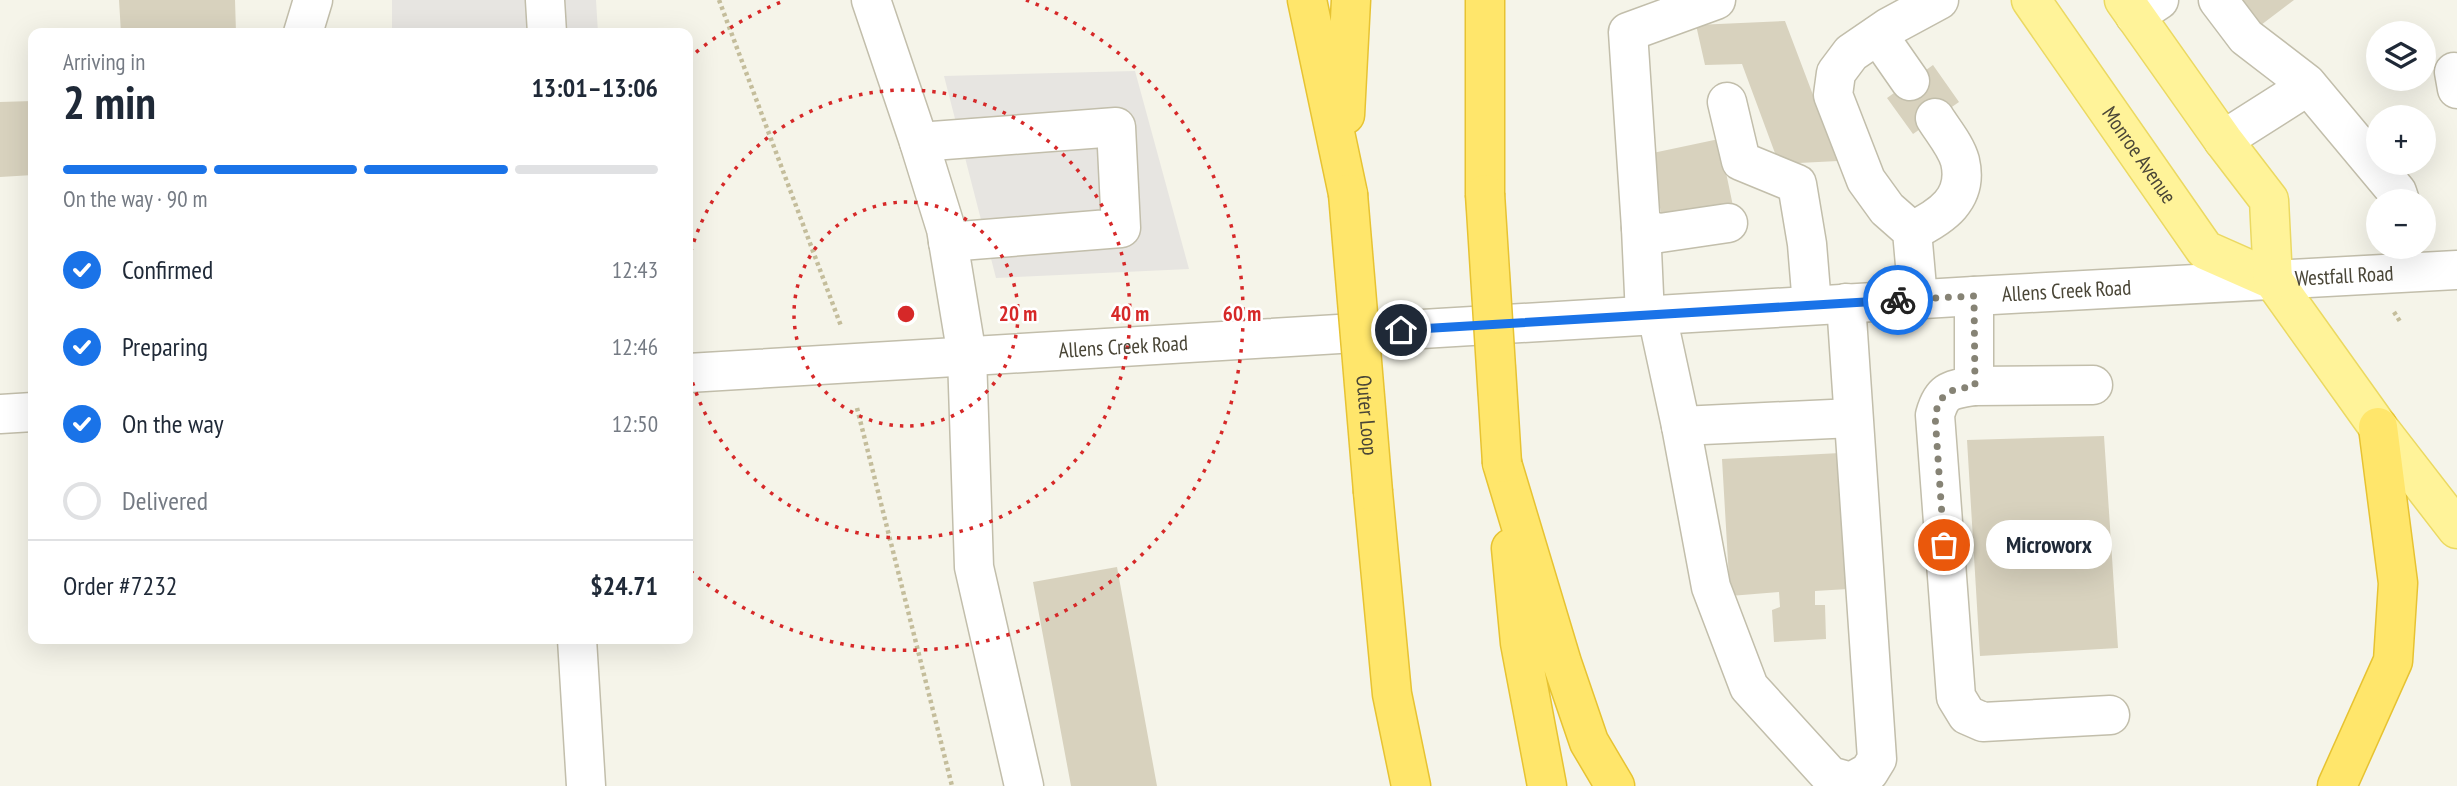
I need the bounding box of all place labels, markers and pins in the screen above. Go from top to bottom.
pin [1371,300,1431,360]
centre of rings [894,302,918,326]
pin [1914,515,1974,575]
callout: Microworx [1986,520,2112,570]

